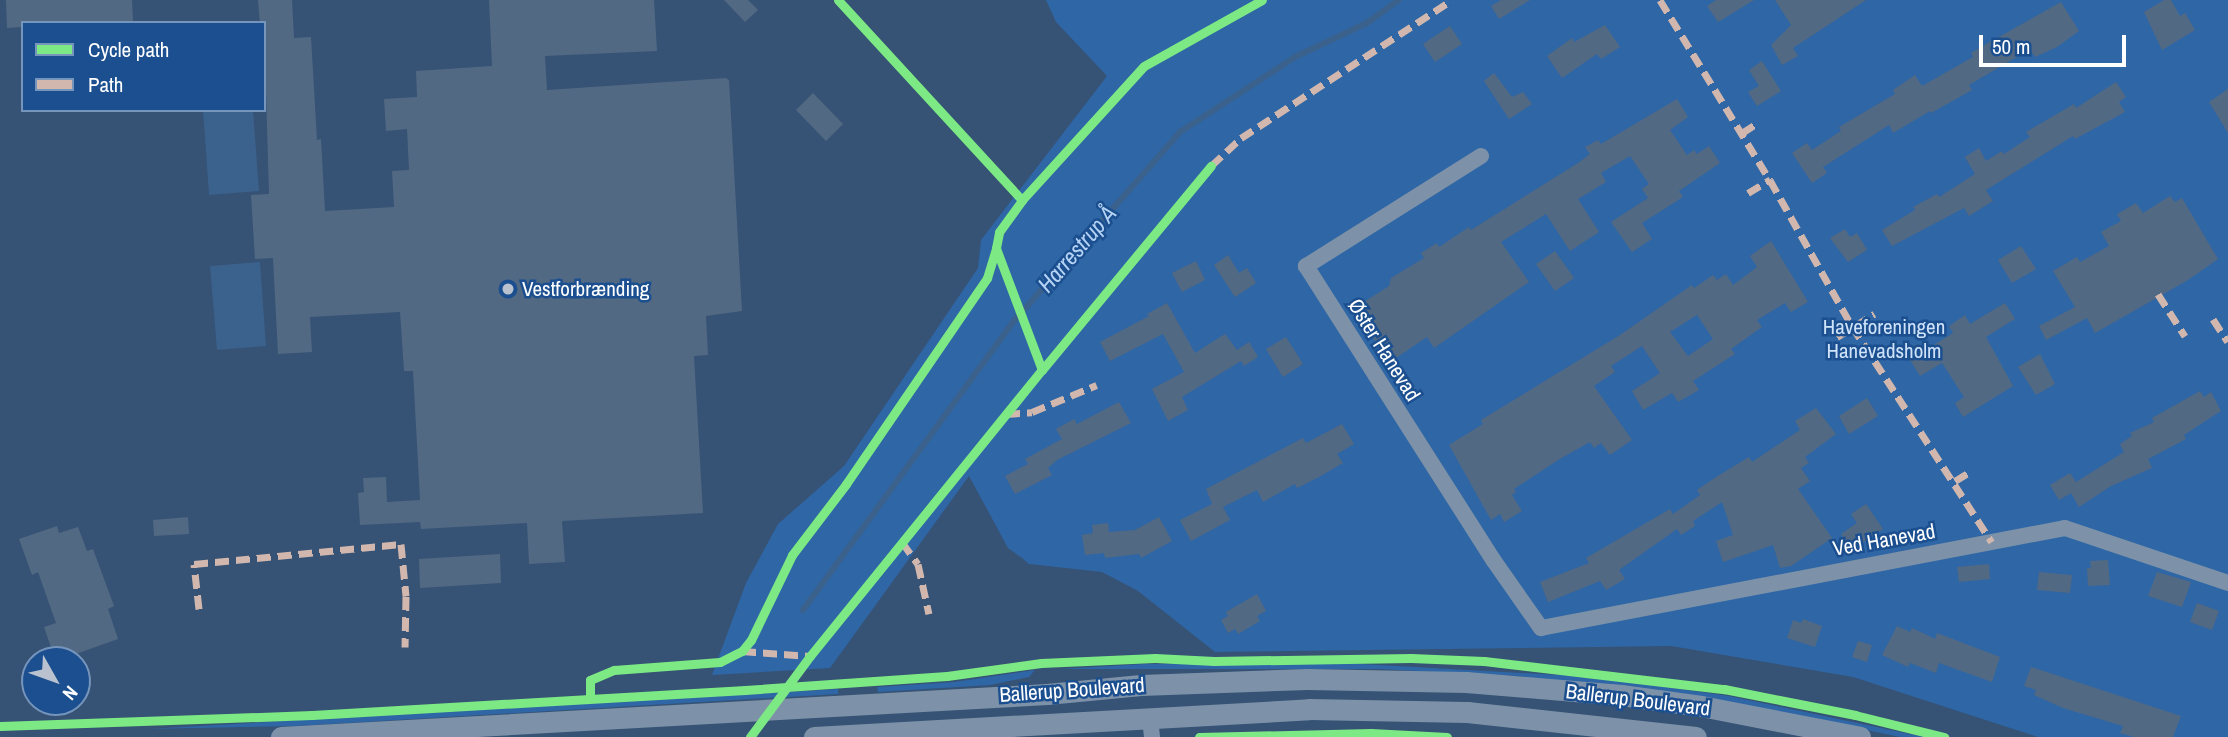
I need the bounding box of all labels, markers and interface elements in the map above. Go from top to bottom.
legend [21,21,266,112]
scale bar [1983,21,2130,65]
text: 50 m [1992,32,2030,61]
text: Cycle path [88,35,169,64]
text: Path [88,70,123,99]
water label: Harrestrup Å [1032,200,1122,298]
place label: Vestforbrænding [522,276,649,302]
marker: Vestforbrænding [500,281,516,297]
street label: Øster Hanevad [1343,294,1425,406]
park label: Haveforeningen Hanevadsholm [1823,314,1945,364]
street label: Ved Hanevad [1831,519,1937,561]
north arrow [21,646,91,716]
street label: Ballerup Boulevard [999,672,1145,708]
street label: Ballerup Boulevard [1564,679,1712,721]
text: N [57,681,84,706]

